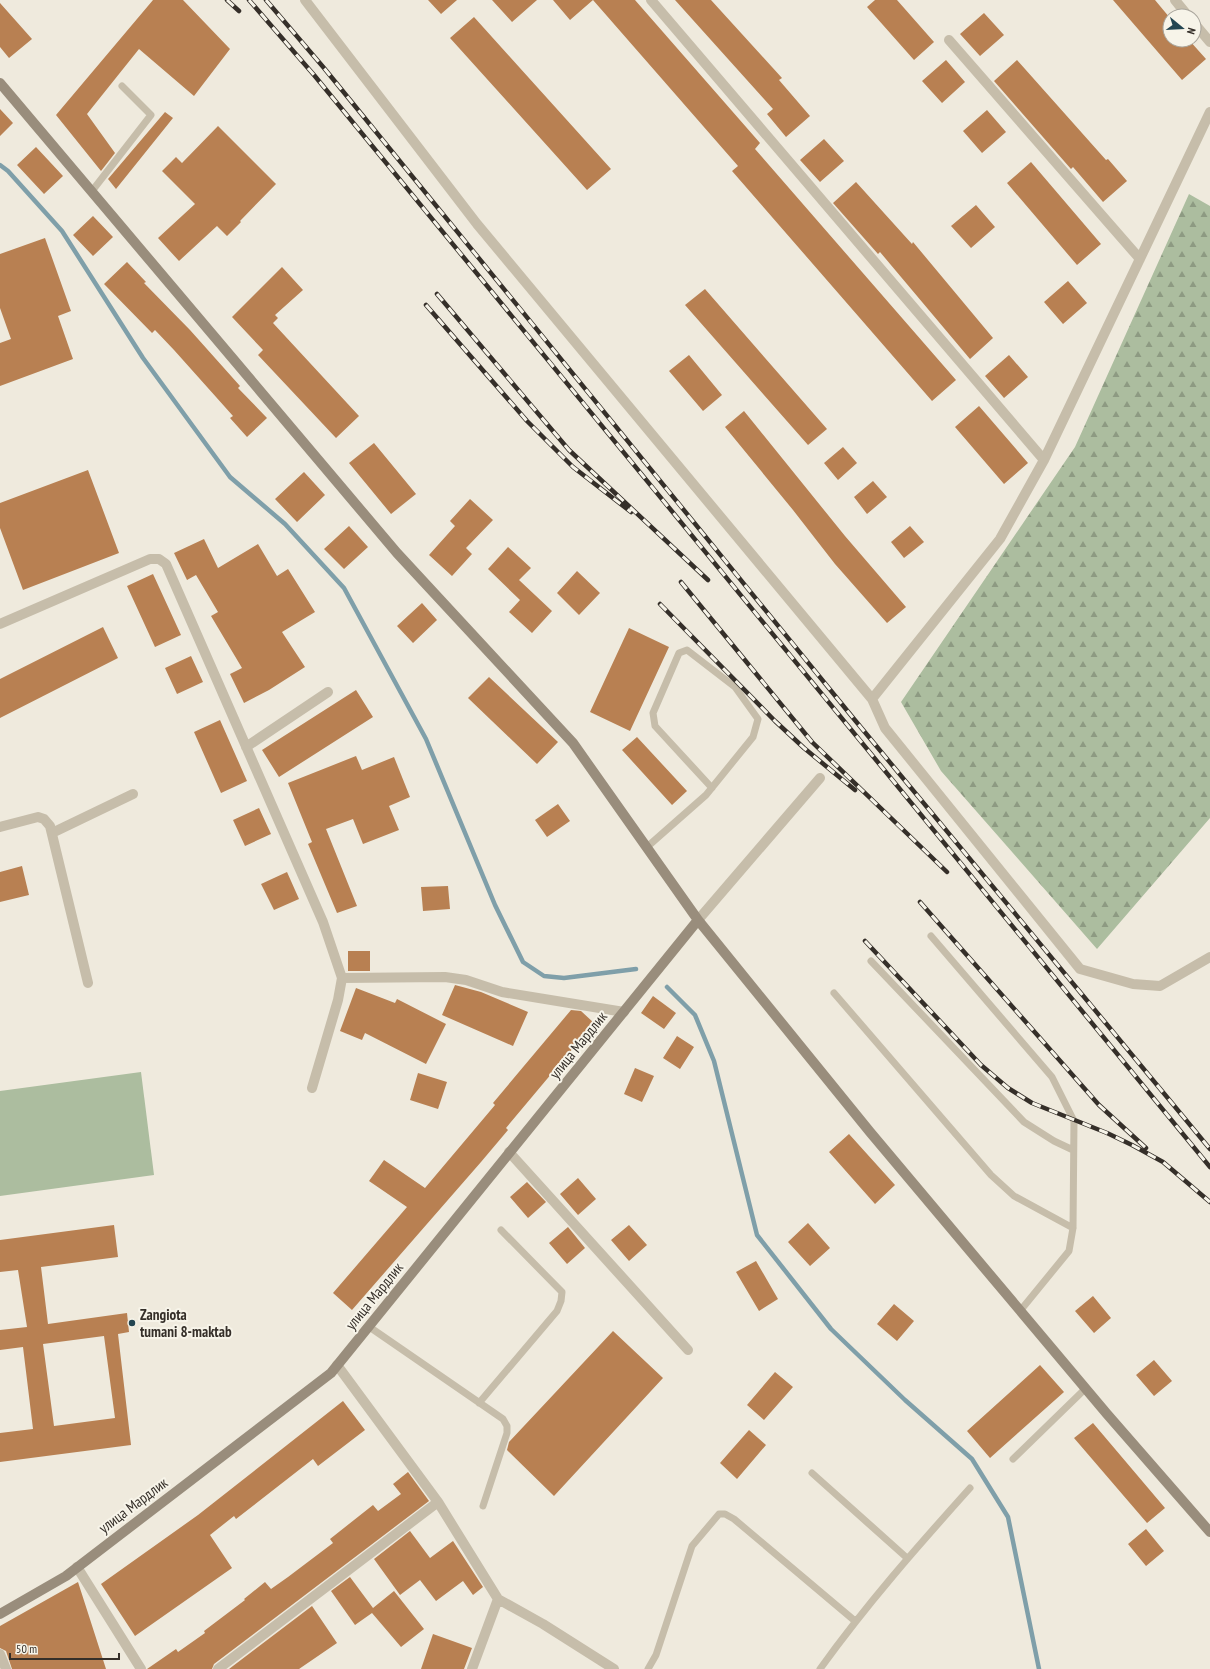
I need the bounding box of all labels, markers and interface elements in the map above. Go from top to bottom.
north arrow [1162,8,1202,48]
text: N [1184,26,1199,36]
street label: улица Мардлик [545,1007,611,1083]
street label: улица Мардлик [341,1258,407,1334]
place label: Zangiota tumani 8-maktab [140,1305,232,1341]
marker: Zangiota tumani 8-maktab [127,1318,137,1328]
street label: улица Мардлик [95,1473,171,1537]
scale bar [10,1635,119,1661]
text: 50 m [16,1641,37,1656]

